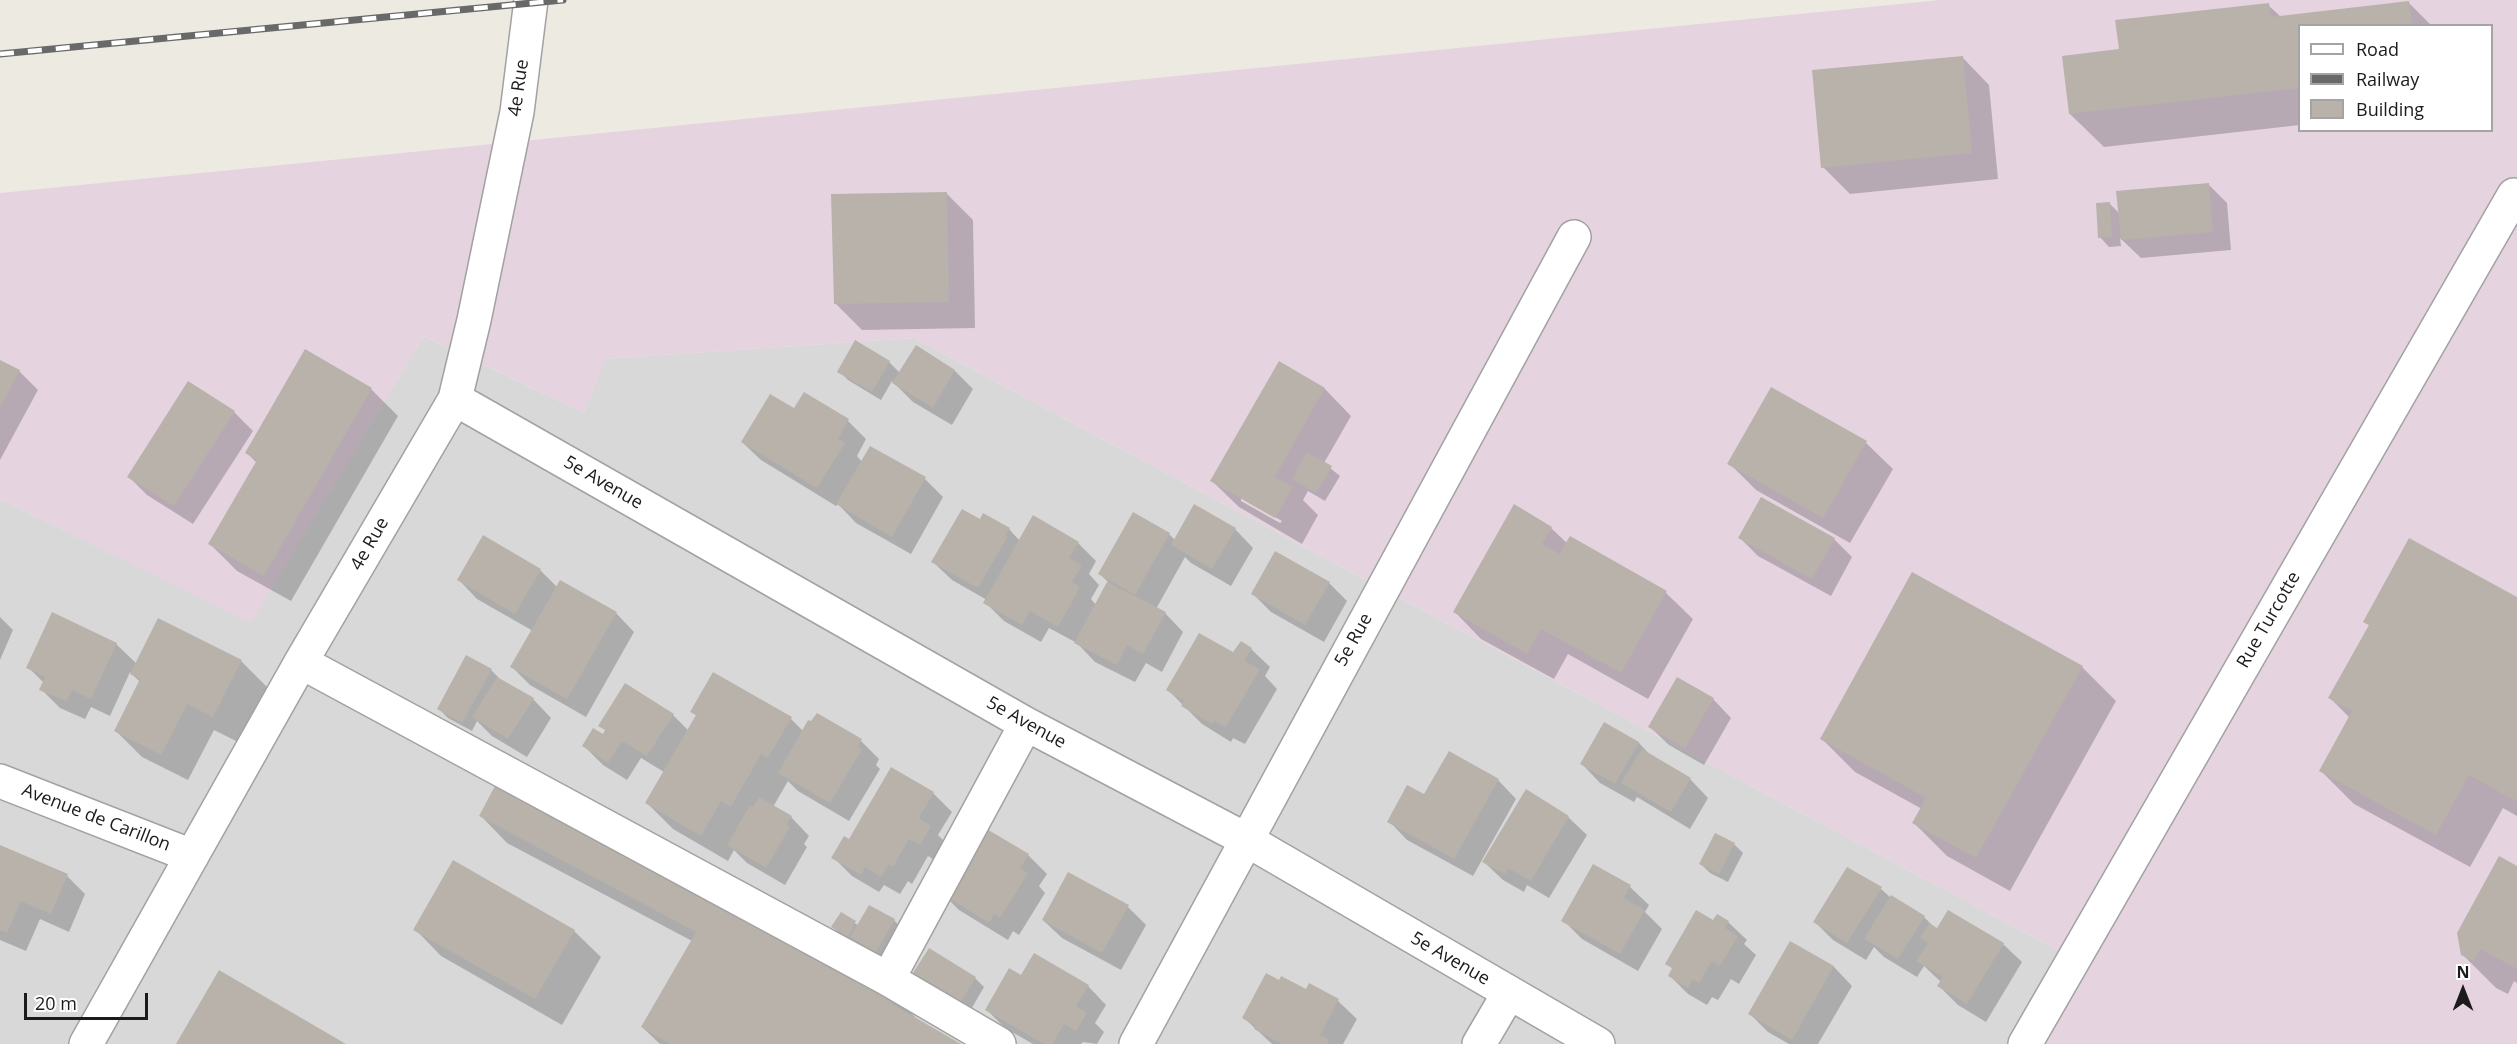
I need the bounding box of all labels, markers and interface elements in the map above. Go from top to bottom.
legend [2298,24,2493,132]
text: Road [2356,37,2399,61]
street label: 4e Rue [504,58,534,118]
text: Railway [2356,67,2419,91]
text: Building [2356,97,2424,121]
street label: 5e Avenue [560,452,646,514]
street label: 4e Rue [346,514,394,574]
street label: Rue Turcotte [2233,568,2305,672]
street label: 5e Rue [1331,610,1377,670]
street label: 5e Avenue [982,692,1070,754]
street label: Avenue de Carillon [19,780,173,856]
street label: 5e Avenue [1407,928,1493,990]
north arrow [2433,960,2493,1020]
text: N [2456,961,2470,983]
scale bar [27,981,152,1019]
text: 20 m [35,991,77,1015]

